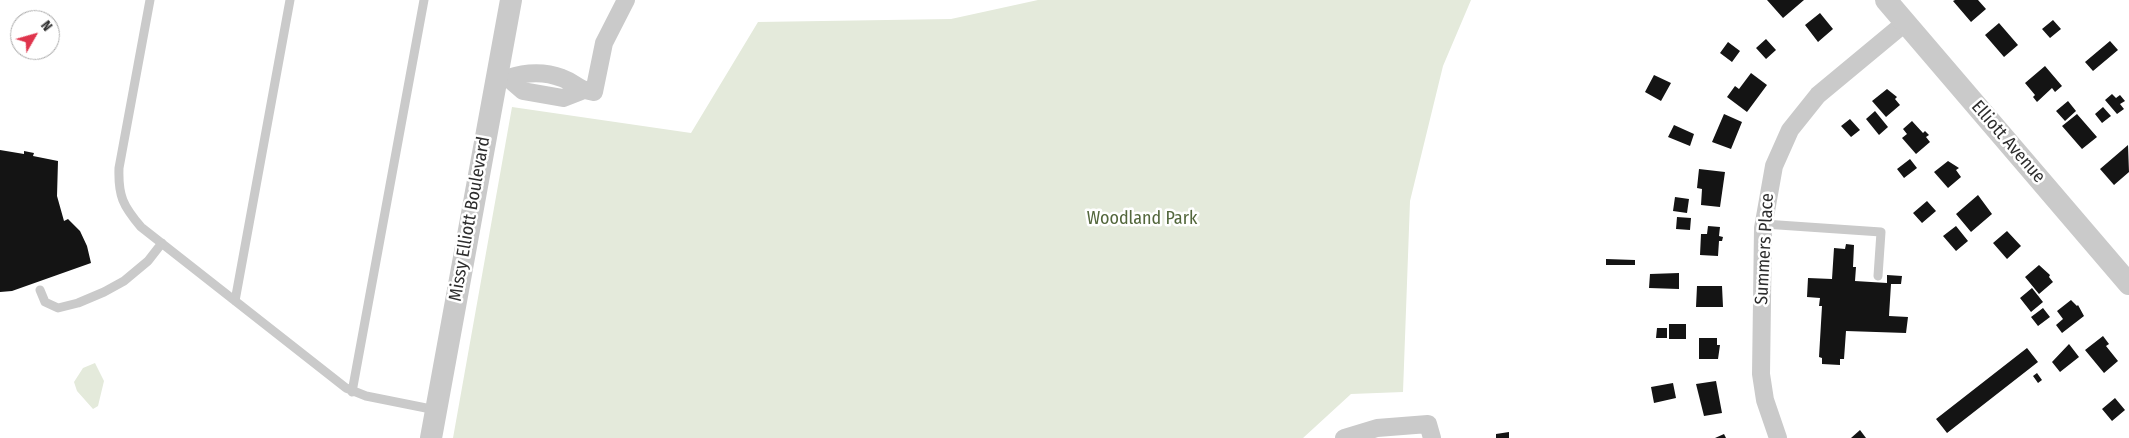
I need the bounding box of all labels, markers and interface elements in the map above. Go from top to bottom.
north arrow [10,10,60,60]
text: N [37,18,56,35]
street label: Elliott Avenue [1966,96,2050,188]
street label: Missy Elliott Boulevard [445,135,495,303]
street label: Summers Place [1751,193,1779,305]
park label: Woodland Park [1087,208,1197,230]

